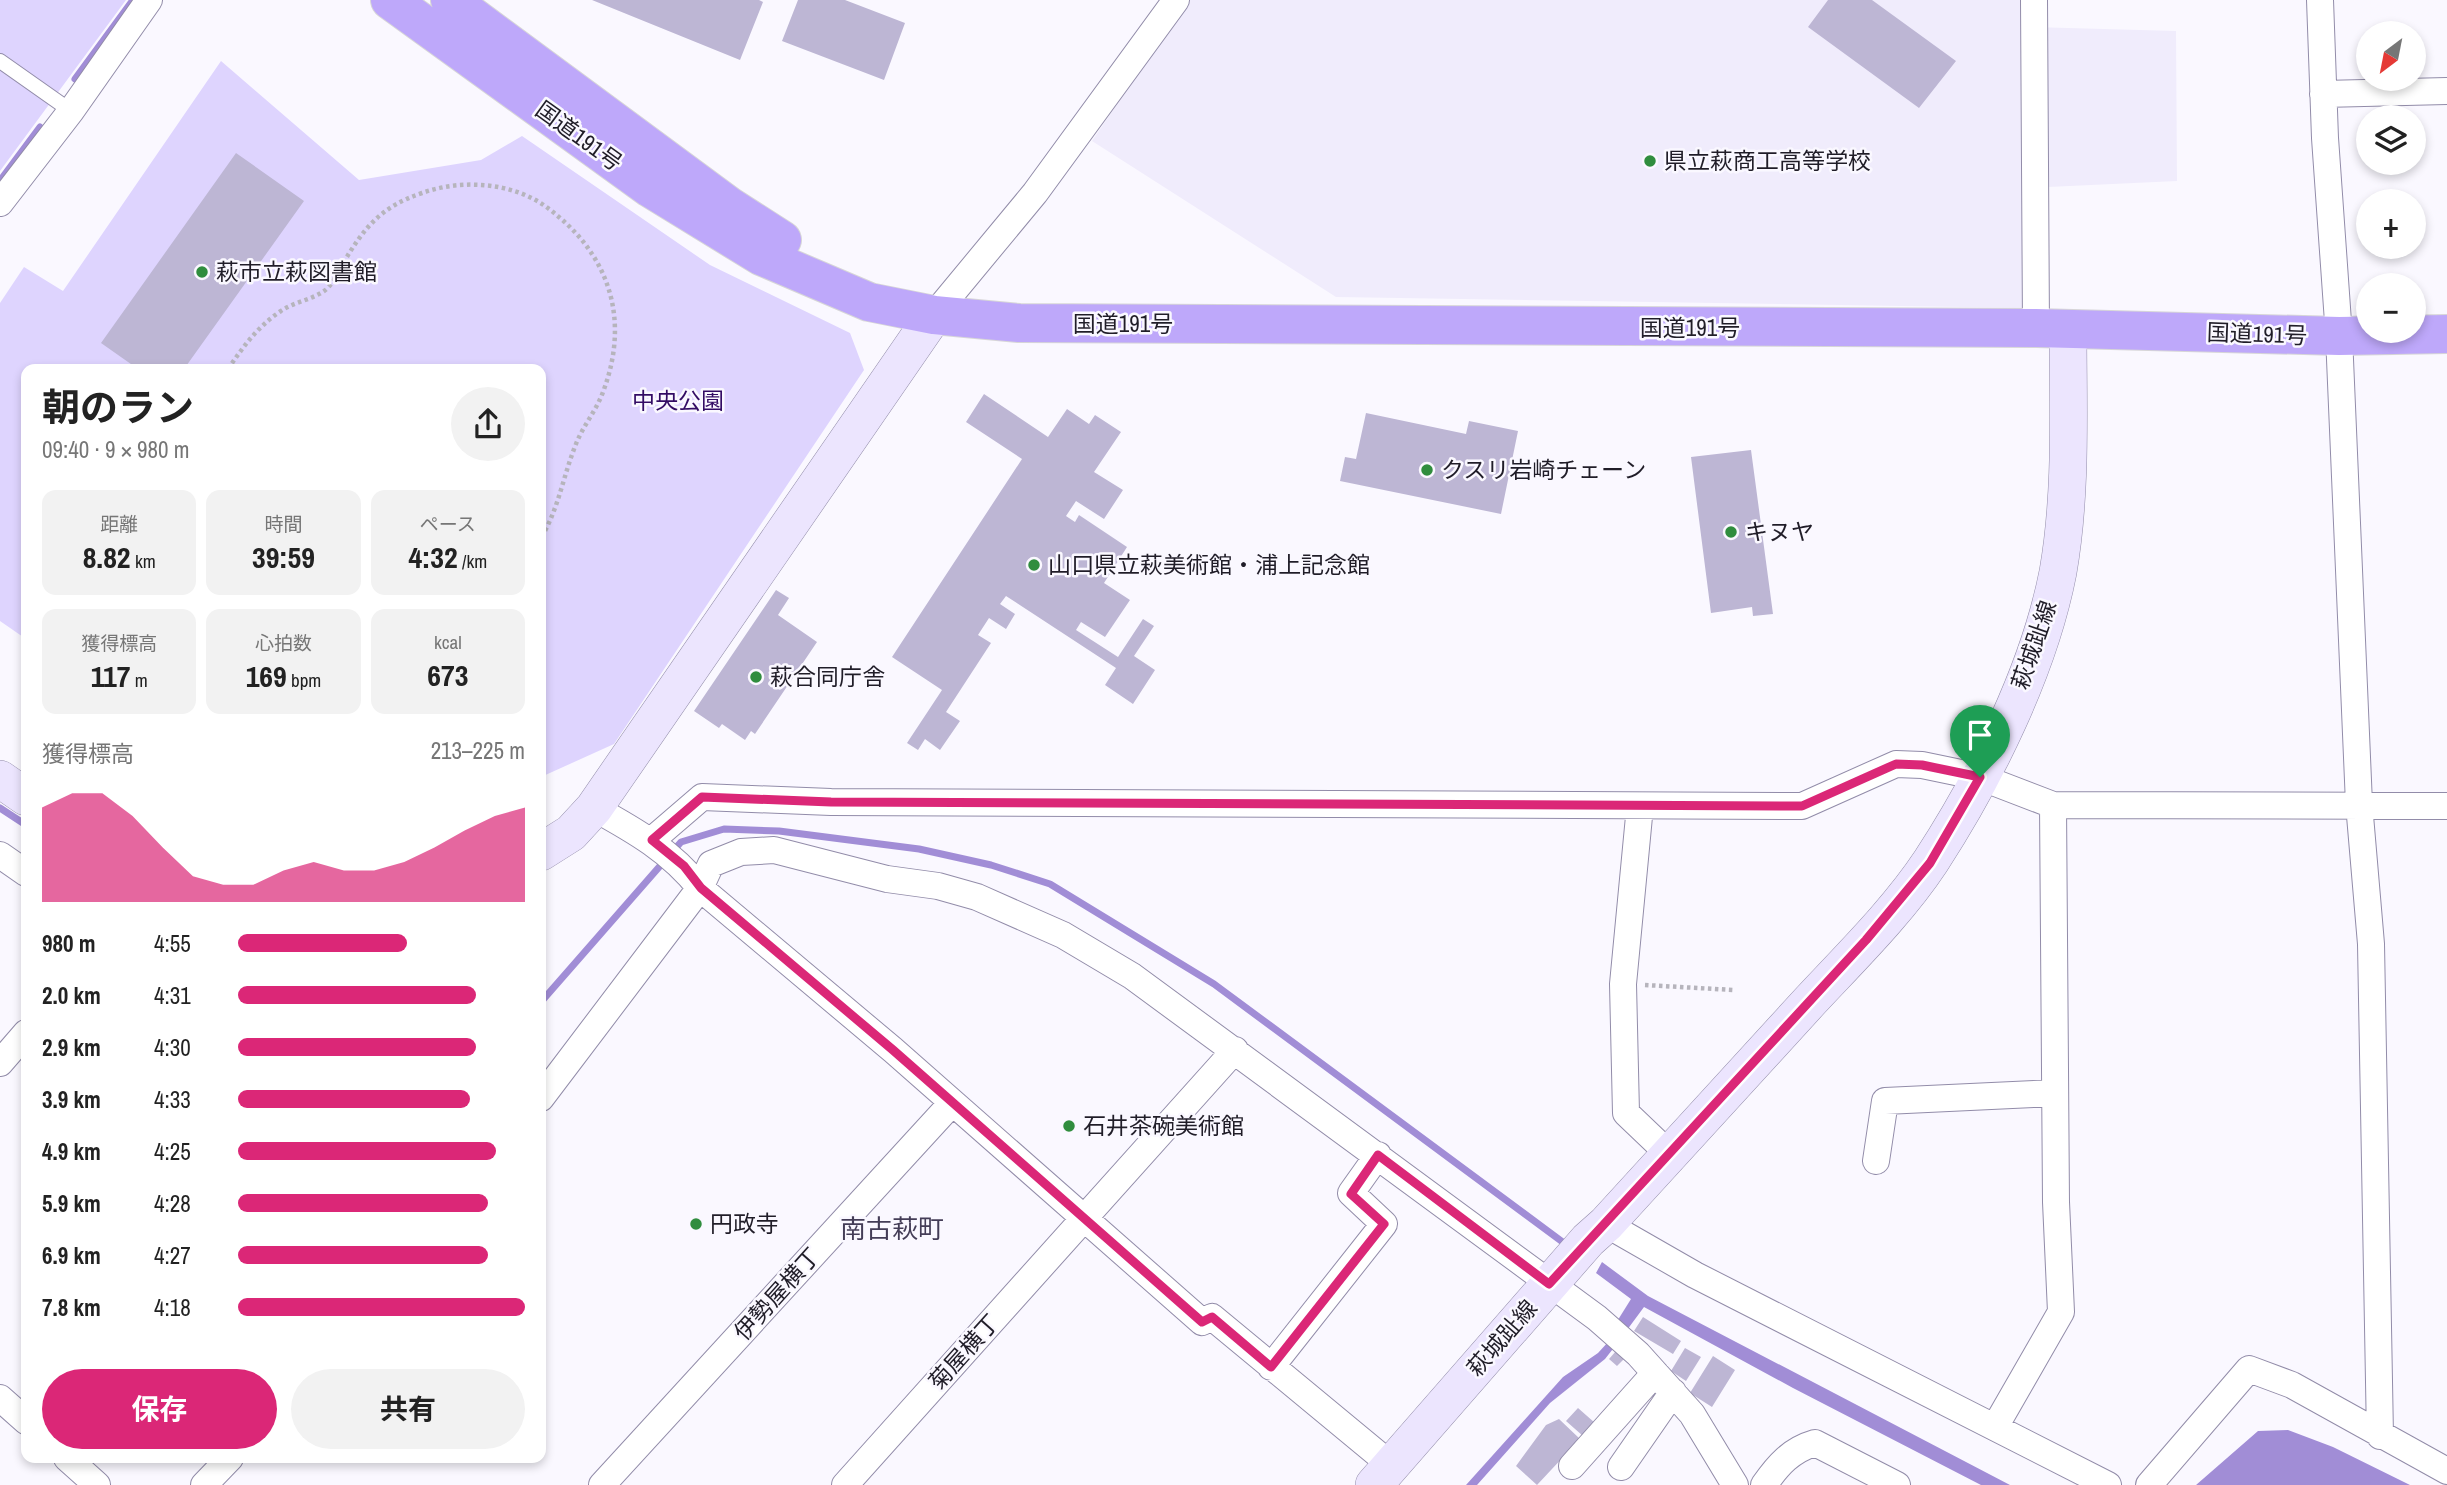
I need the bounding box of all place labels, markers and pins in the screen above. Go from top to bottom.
place label: 県立萩商工高等学校 [1664,145,1871,176]
marker: 県立萩商工高等学校 [1642,153,1658,169]
place label: 萩市立萩図書館 [216,256,377,287]
marker: 萩市立萩図書館 [194,264,210,280]
place label: クスリ岩崎チェーン [1441,454,1646,485]
marker: クスリ岩崎チェーン [1419,462,1435,478]
place label: キヌヤ [1745,516,1814,547]
marker: キヌヤ [1723,524,1739,540]
place label: 山口県立萩美術館・浦上記念館 [1048,549,1370,580]
marker: 山口県立萩美術館・浦上記念館 [1026,557,1042,573]
place label: 萩合同庁舎 [770,661,885,692]
marker: 萩合同庁舎 [748,669,764,685]
pin [1950,705,2010,777]
place label: 石井茶碗美術館 [1083,1110,1244,1141]
marker: 石井茶碗美術館 [1061,1118,1077,1134]
place label: 円政寺 [710,1208,779,1239]
marker: 円政寺 [688,1216,704,1232]

